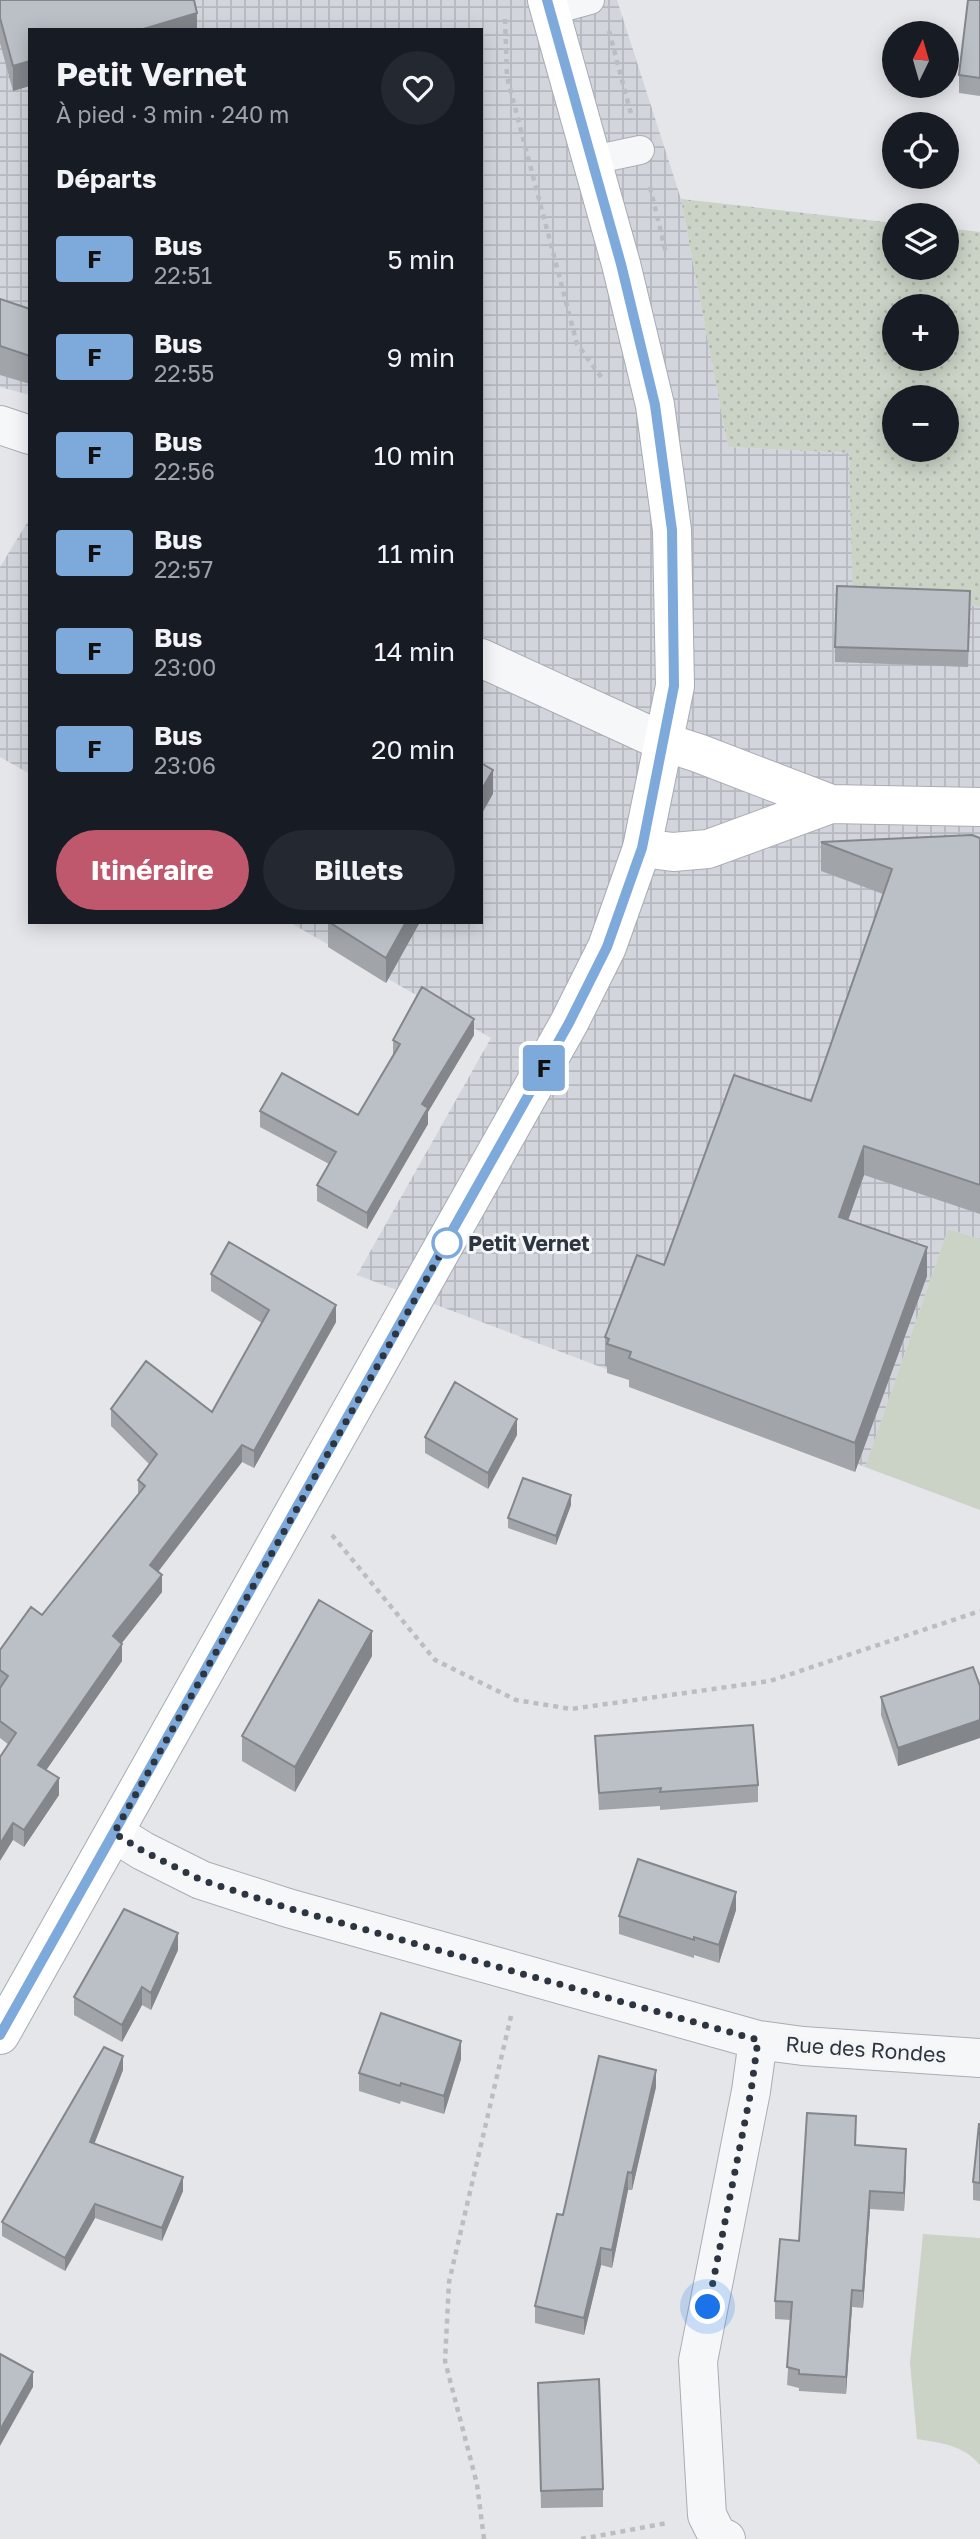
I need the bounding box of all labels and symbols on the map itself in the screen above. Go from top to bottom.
north arrow [882,21,959,98]
line badge: F [521,1045,567,1091]
marker: Petit Vernet [432,1228,462,1258]
place label: Petit Vernet [468,1230,590,1256]
street label: Rue des Rondes [785,2030,947,2068]
your location [690,2289,725,2324]

